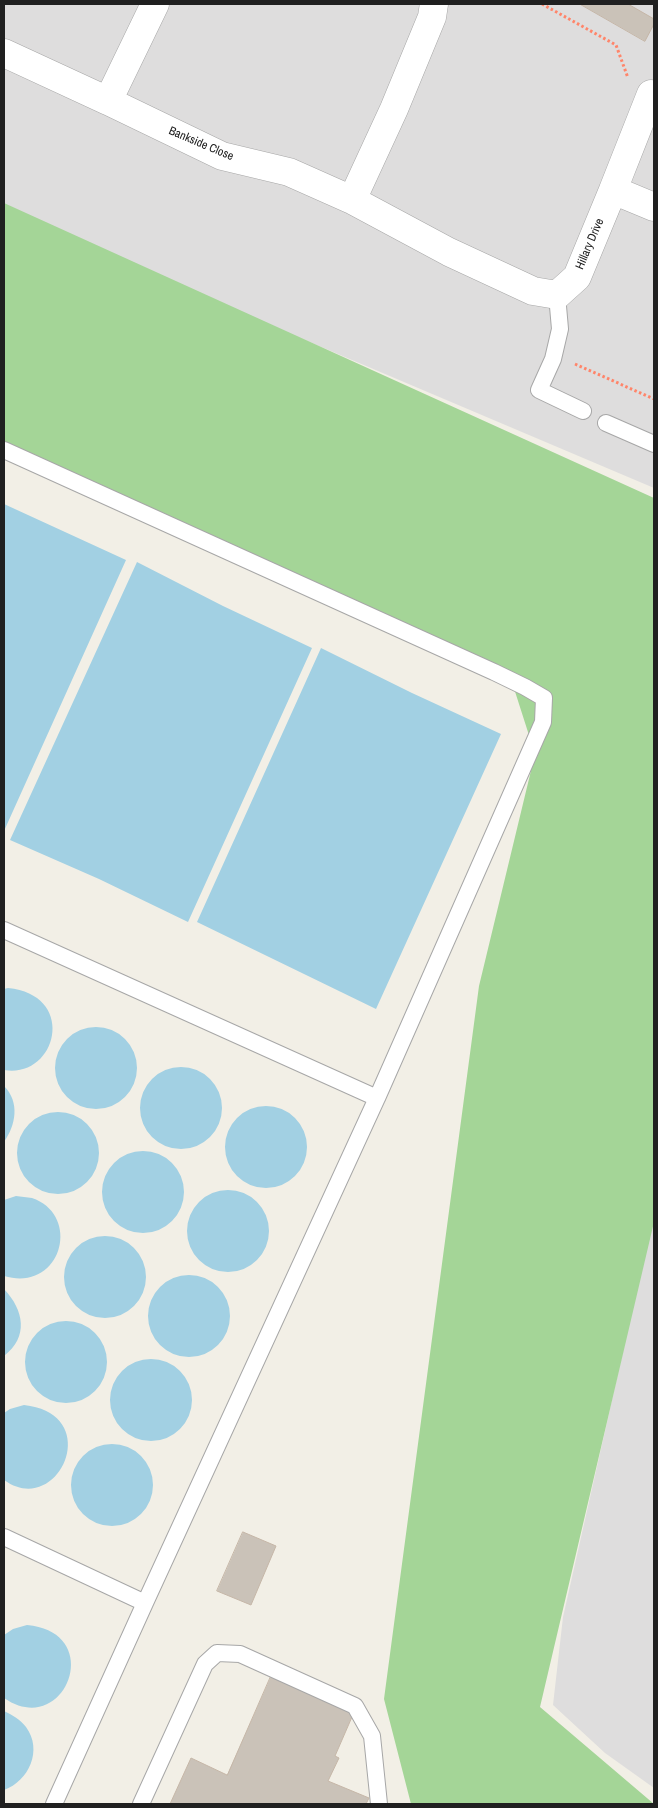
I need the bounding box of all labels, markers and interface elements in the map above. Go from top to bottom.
street label: Bankside Close [166,124,236,164]
street label: Hillary Drive [573,216,607,272]

